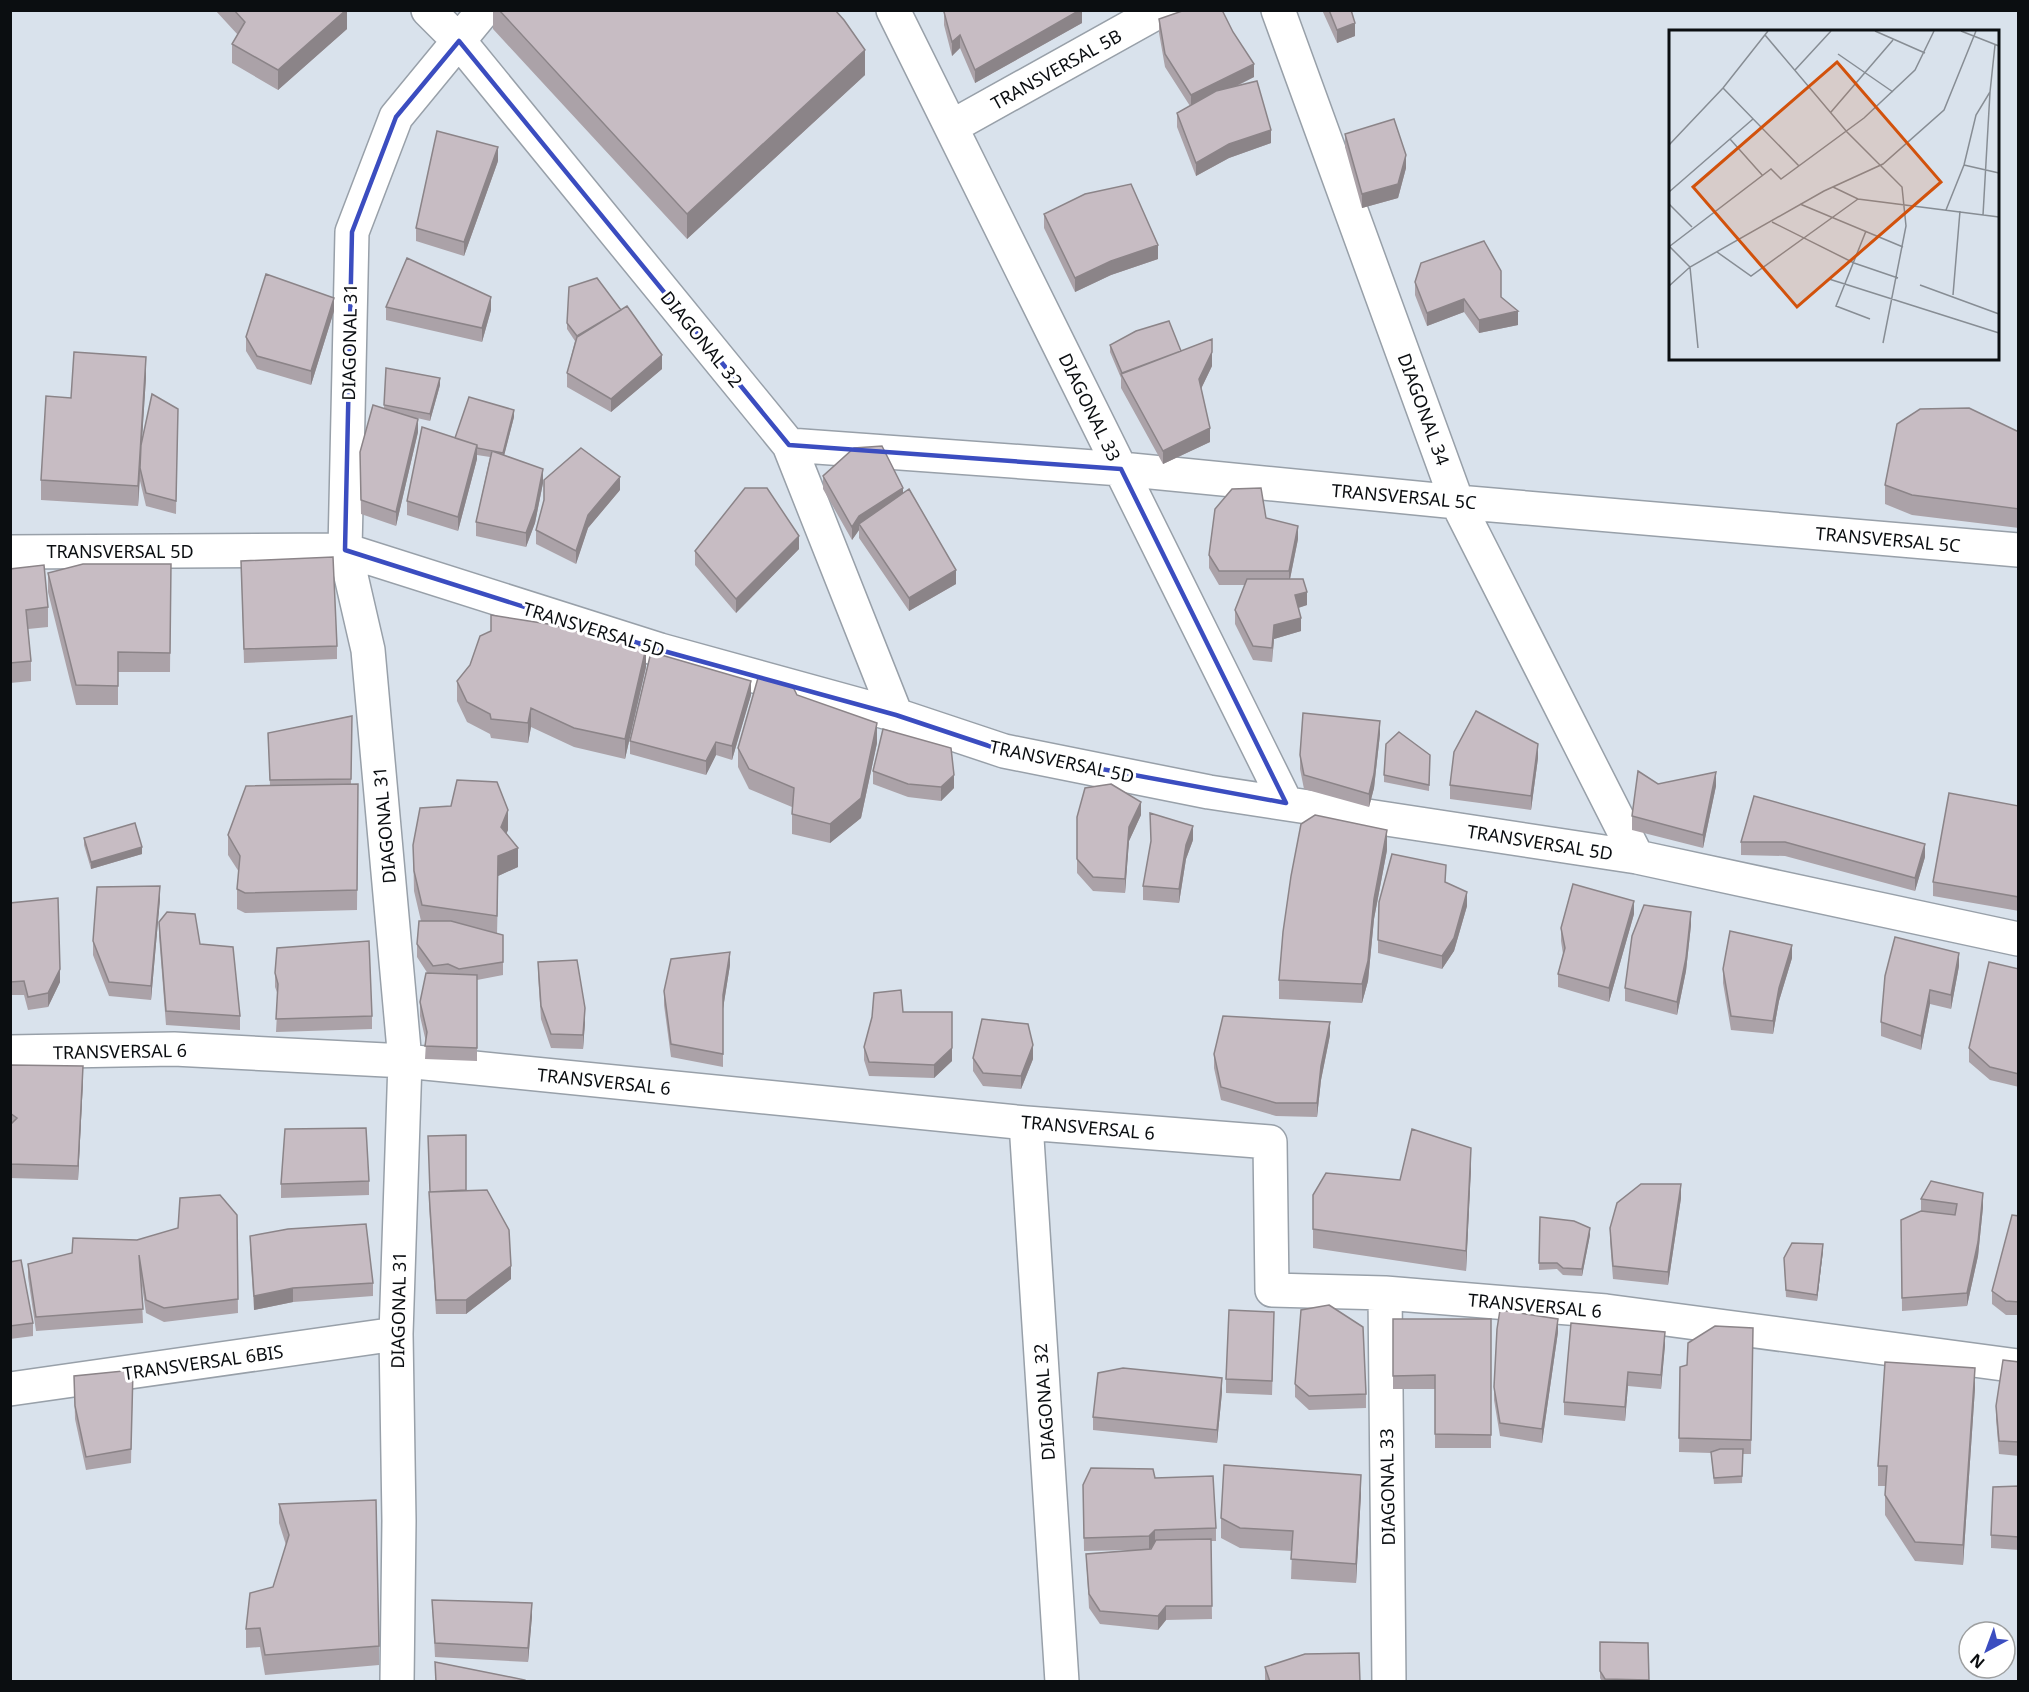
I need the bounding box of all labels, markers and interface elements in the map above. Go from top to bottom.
street label: TRANSVERSAL 5B [986,23,1126,115]
inset map [1669,30,1999,360]
street label: DIAGONAL 31 [336,283,362,401]
street label: DIAGONAL 32 [656,286,748,392]
street label: DIAGONAL 33 [1053,349,1127,465]
street label: DIAGONAL 34 [1393,350,1455,468]
street label: TRANSVERSAL 5C [1331,478,1477,514]
street label: TRANSVERSAL 5C [1815,521,1961,557]
street label: TRANSVERSAL 5D [46,539,194,563]
street label: TRANSVERSAL 5D [520,596,668,662]
street label: TRANSVERSAL 5D [988,734,1136,788]
street label: DIAGONAL 31 [367,765,401,885]
street label: TRANSVERSAL 5D [1465,819,1615,865]
street label: TRANSVERSAL 6 [53,1038,187,1064]
street label: TRANSVERSAL 6 [536,1062,672,1100]
street label: TRANSVERSAL 6 [1020,1109,1156,1145]
street label: DIAGONAL 31 [385,1251,411,1369]
street label: TRANSVERSAL 6 [1467,1287,1603,1323]
street label: TRANSVERSAL 6BIS [121,1339,285,1385]
street label: DIAGONAL 32 [1028,1343,1060,1461]
street label: DIAGONAL 33 [1374,1428,1400,1546]
north arrow [1957,1620,2017,1680]
text: N [1965,1649,1989,1674]

